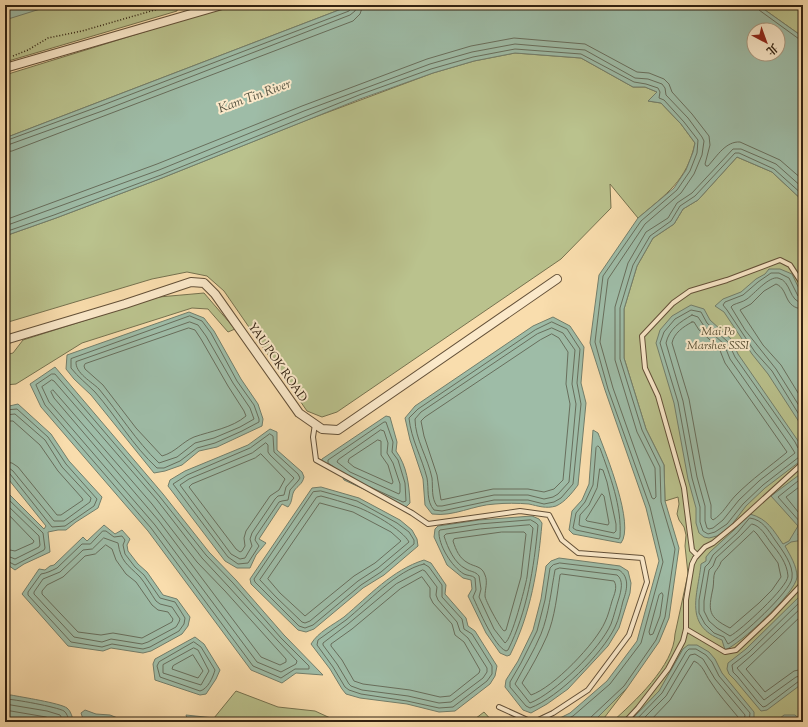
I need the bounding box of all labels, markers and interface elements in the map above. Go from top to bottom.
north arrow [746,22,786,62]
text: 北 [763,39,781,58]
water label: Kam Tin River [216,75,294,118]
street label: YAU POK ROAD [243,319,311,406]
park label: Mai Po Marshes SSSI [687,323,749,355]

